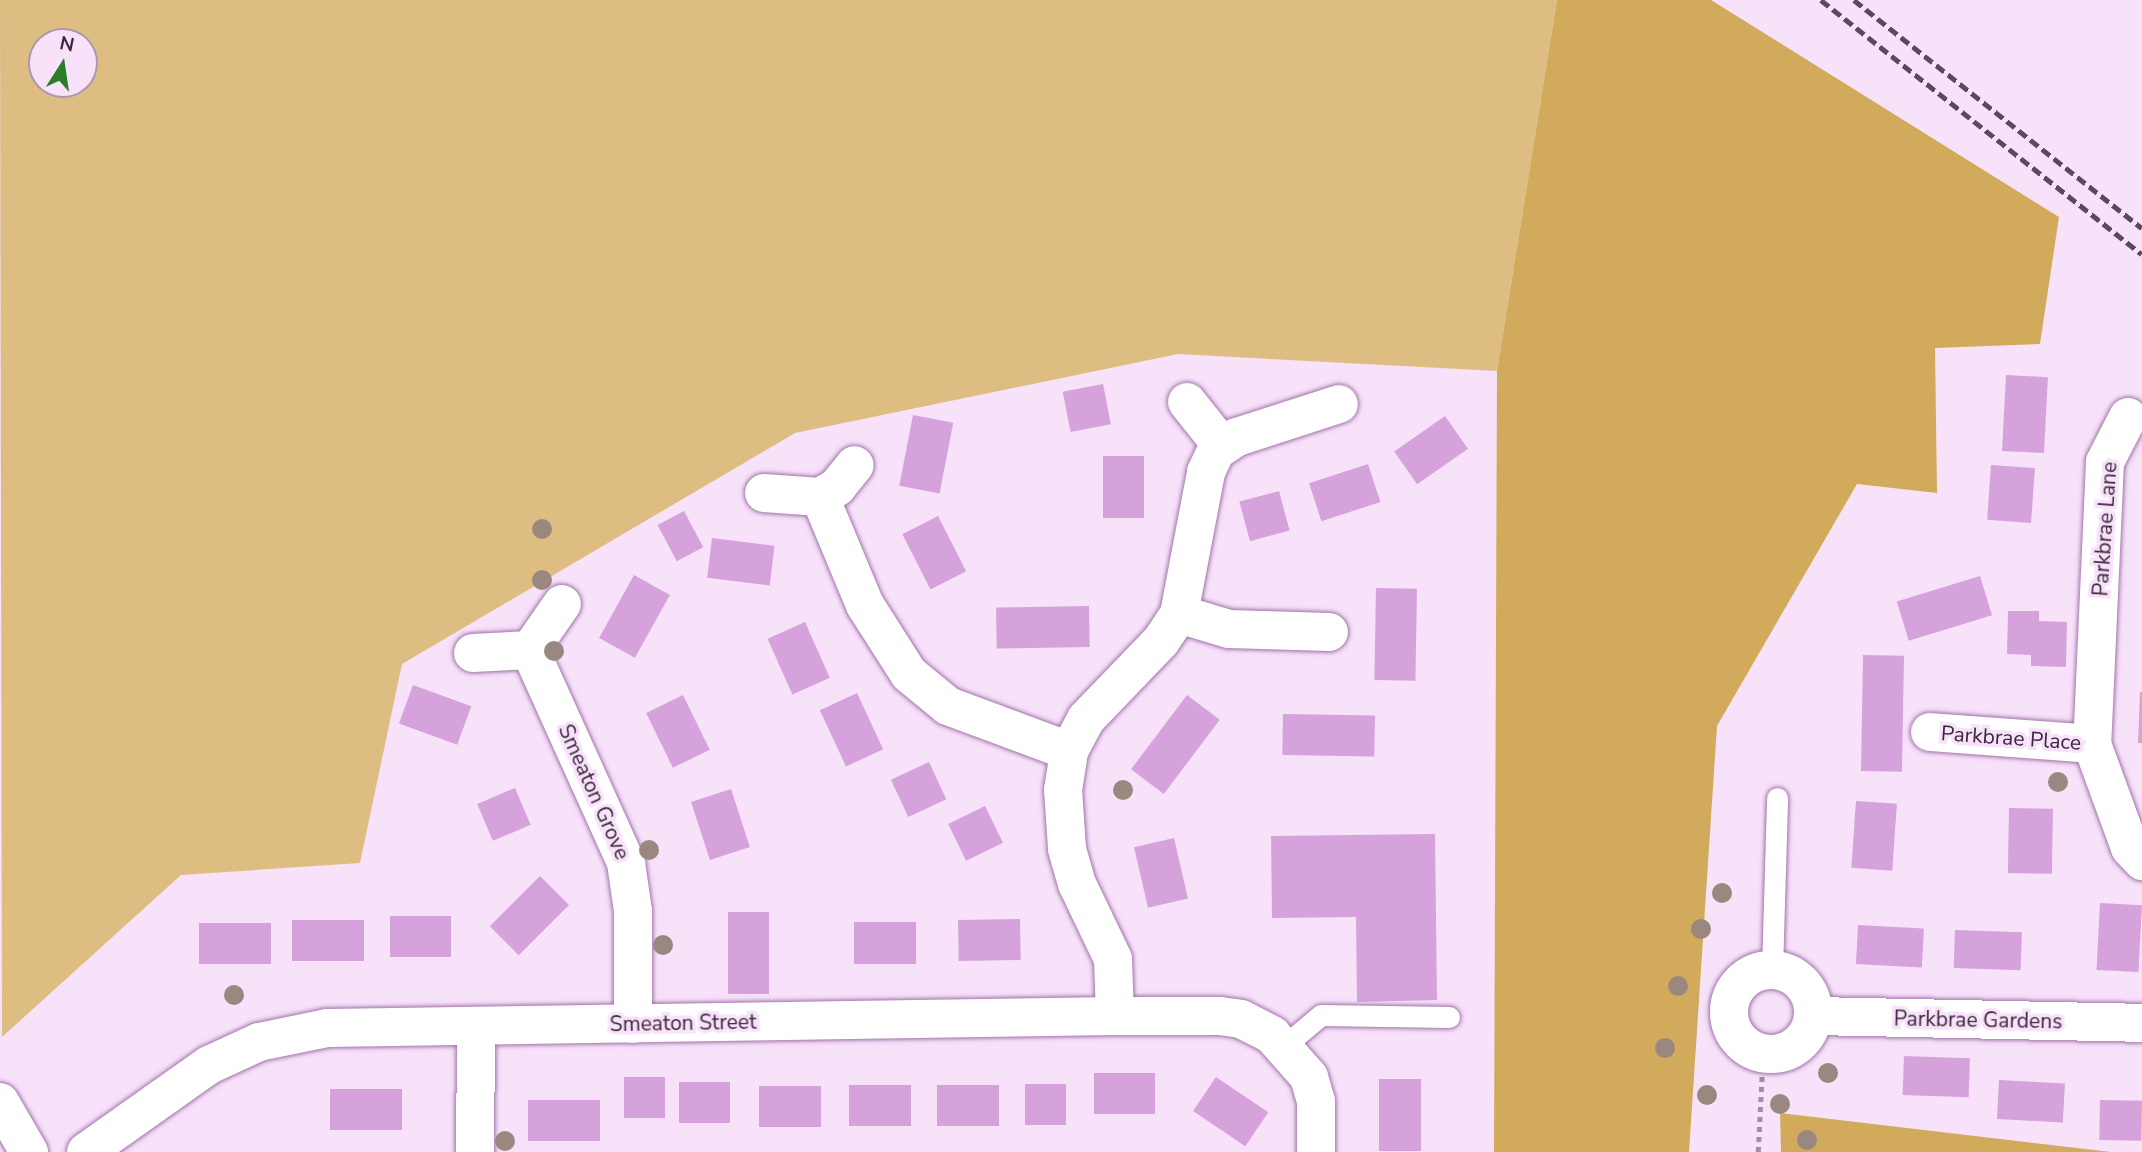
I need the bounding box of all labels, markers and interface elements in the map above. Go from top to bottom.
north arrow [28,28,98,98]
text: N [57,30,77,59]
street label: Parkbrae Lane [2088,461,2122,597]
street label: Smeaton Grove [553,720,635,864]
street label: Parkbrae Place [1940,721,2082,755]
street label: Parkbrae Gardens [1894,1006,2062,1034]
street label: Smeaton Street [609,1009,757,1037]

